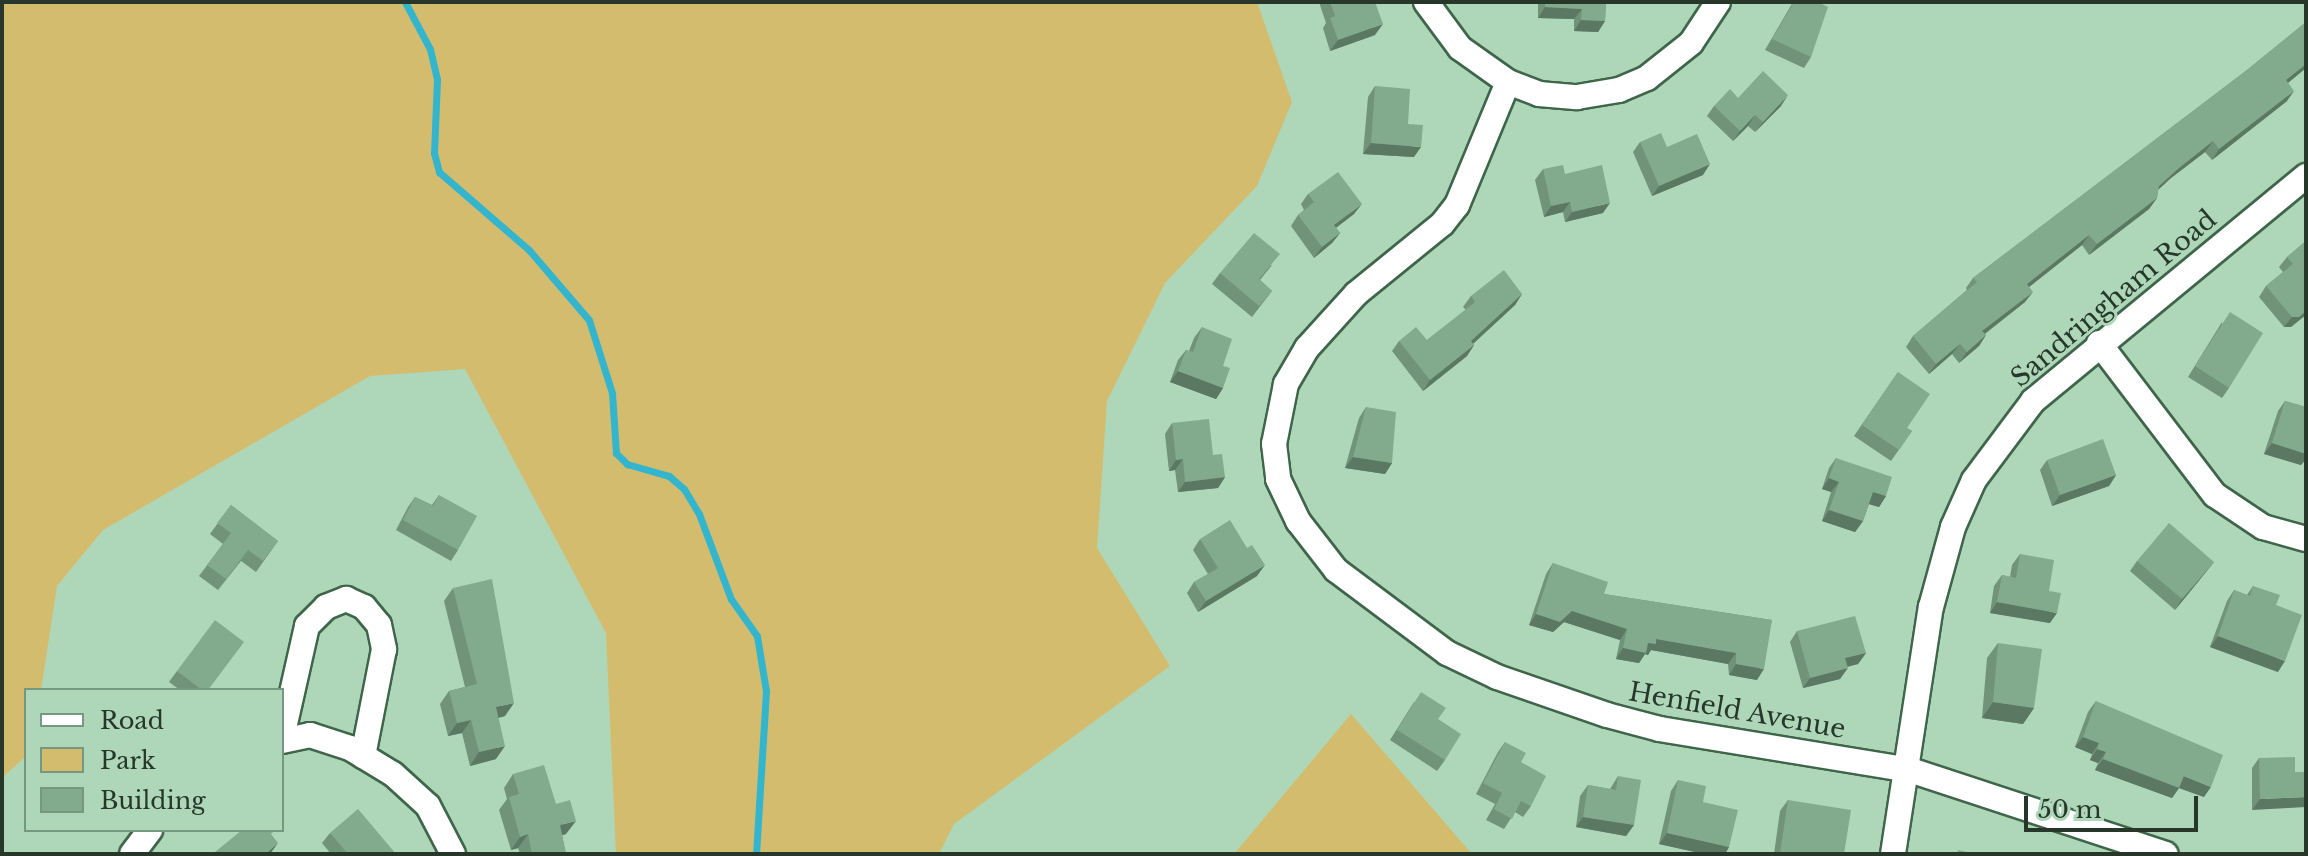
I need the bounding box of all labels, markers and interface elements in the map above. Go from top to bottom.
street label: Sandringham Road [2005,204,2223,394]
street label: Henfield Avenue [1626,676,1848,746]
legend [24,688,284,832]
text: Road [100,706,164,735]
text: Park [100,746,156,775]
scale bar [2028,780,2202,830]
text: Building [100,786,206,815]
text: 50 m [2038,795,2101,824]

